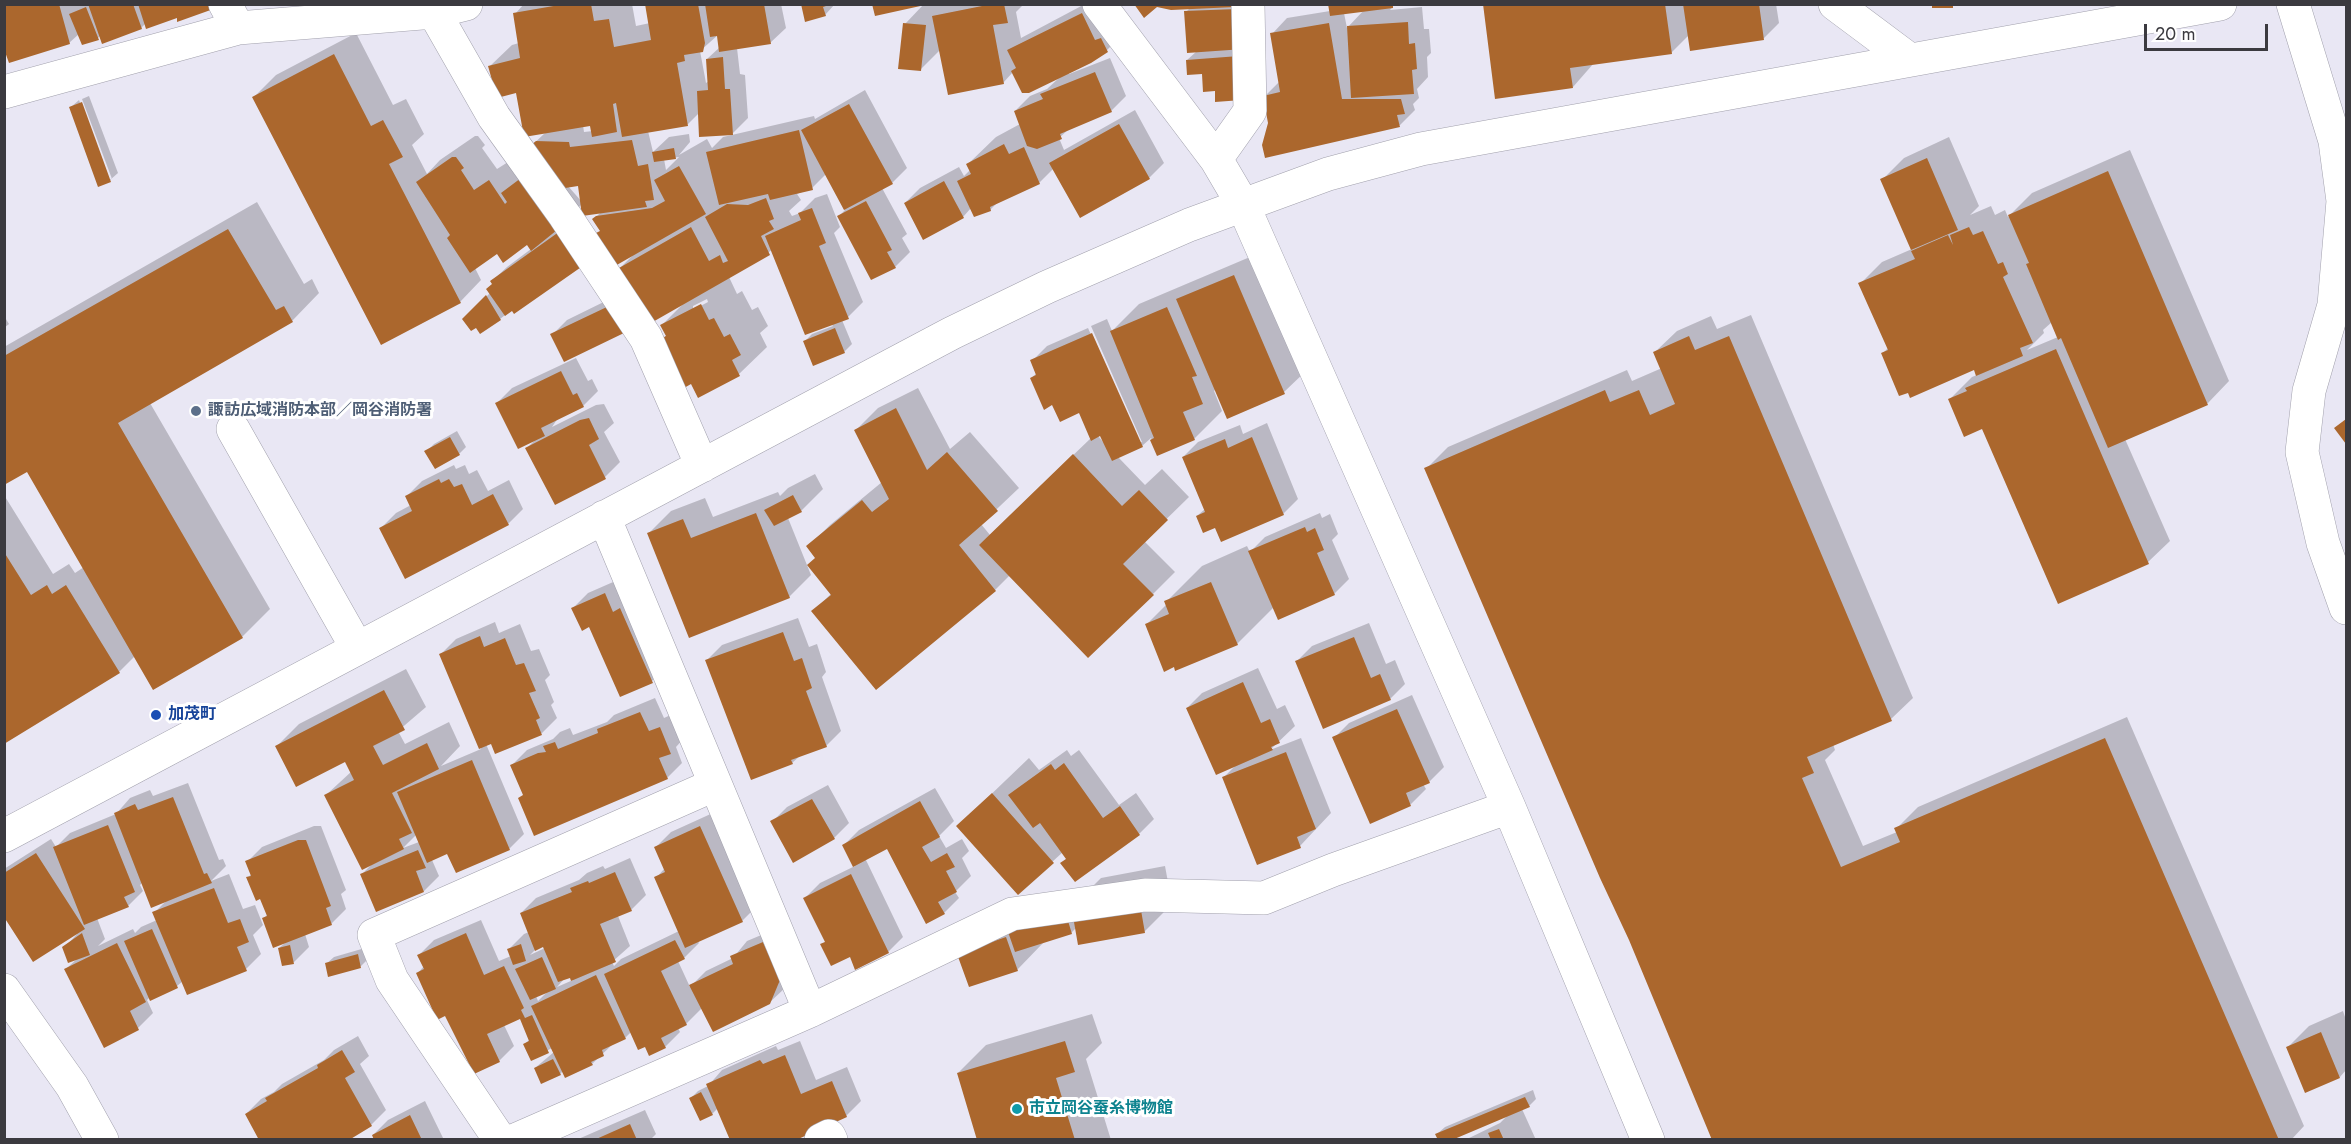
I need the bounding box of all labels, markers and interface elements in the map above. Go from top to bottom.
scale bar [2147,12,2272,50]
text: 20 m [2155,21,2195,47]
place label: 諏訪広域消防本部／岡谷消防署 [208,401,432,421]
marker: 諏訪広域消防本部／岡谷消防署 [189,404,203,418]
place label: 加茂町 [168,705,216,725]
marker: 加茂町 [149,708,163,722]
place label: 市立岡谷蚕糸博物館 [1029,1099,1173,1119]
marker: 市立岡谷蚕糸博物館 [1010,1102,1024,1116]

